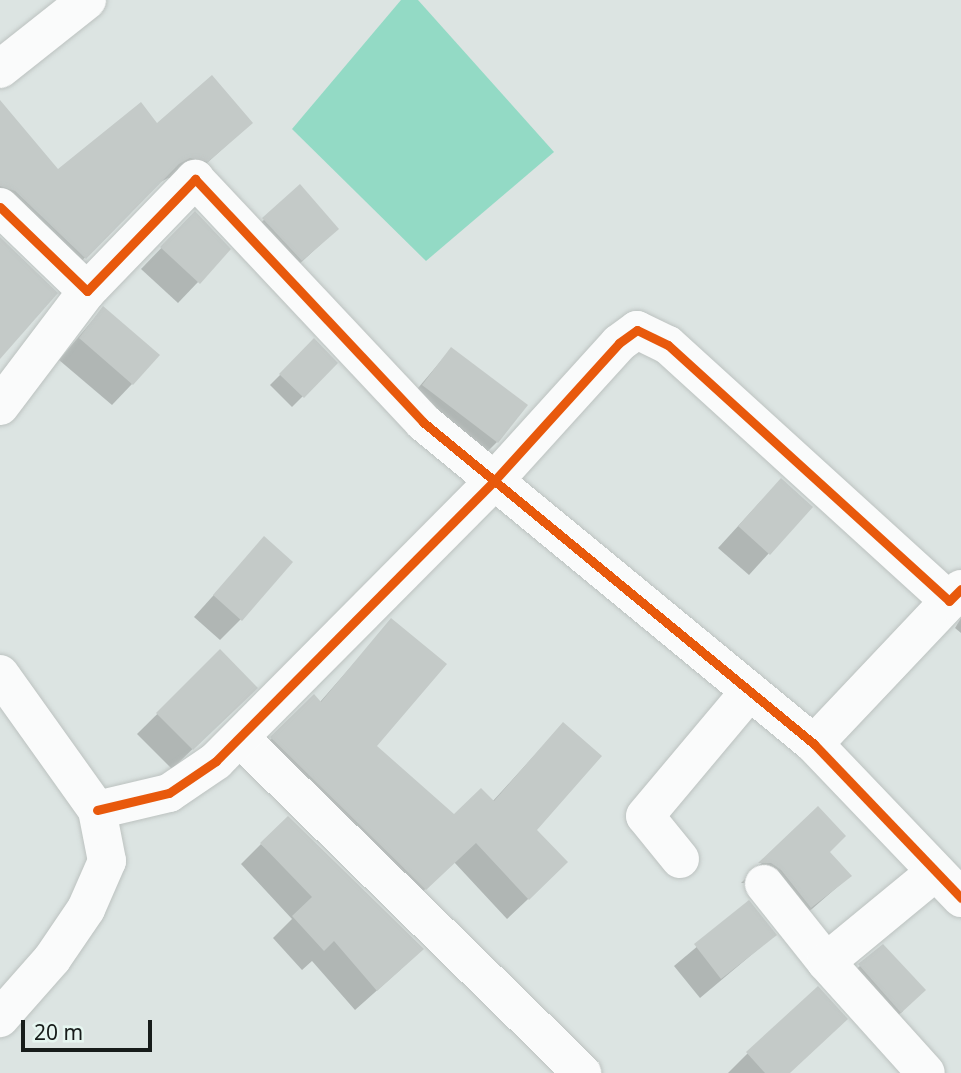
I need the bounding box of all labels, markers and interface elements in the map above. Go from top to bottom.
scale bar [24,1006,156,1050]
text: 20 m [34,1018,83,1046]

